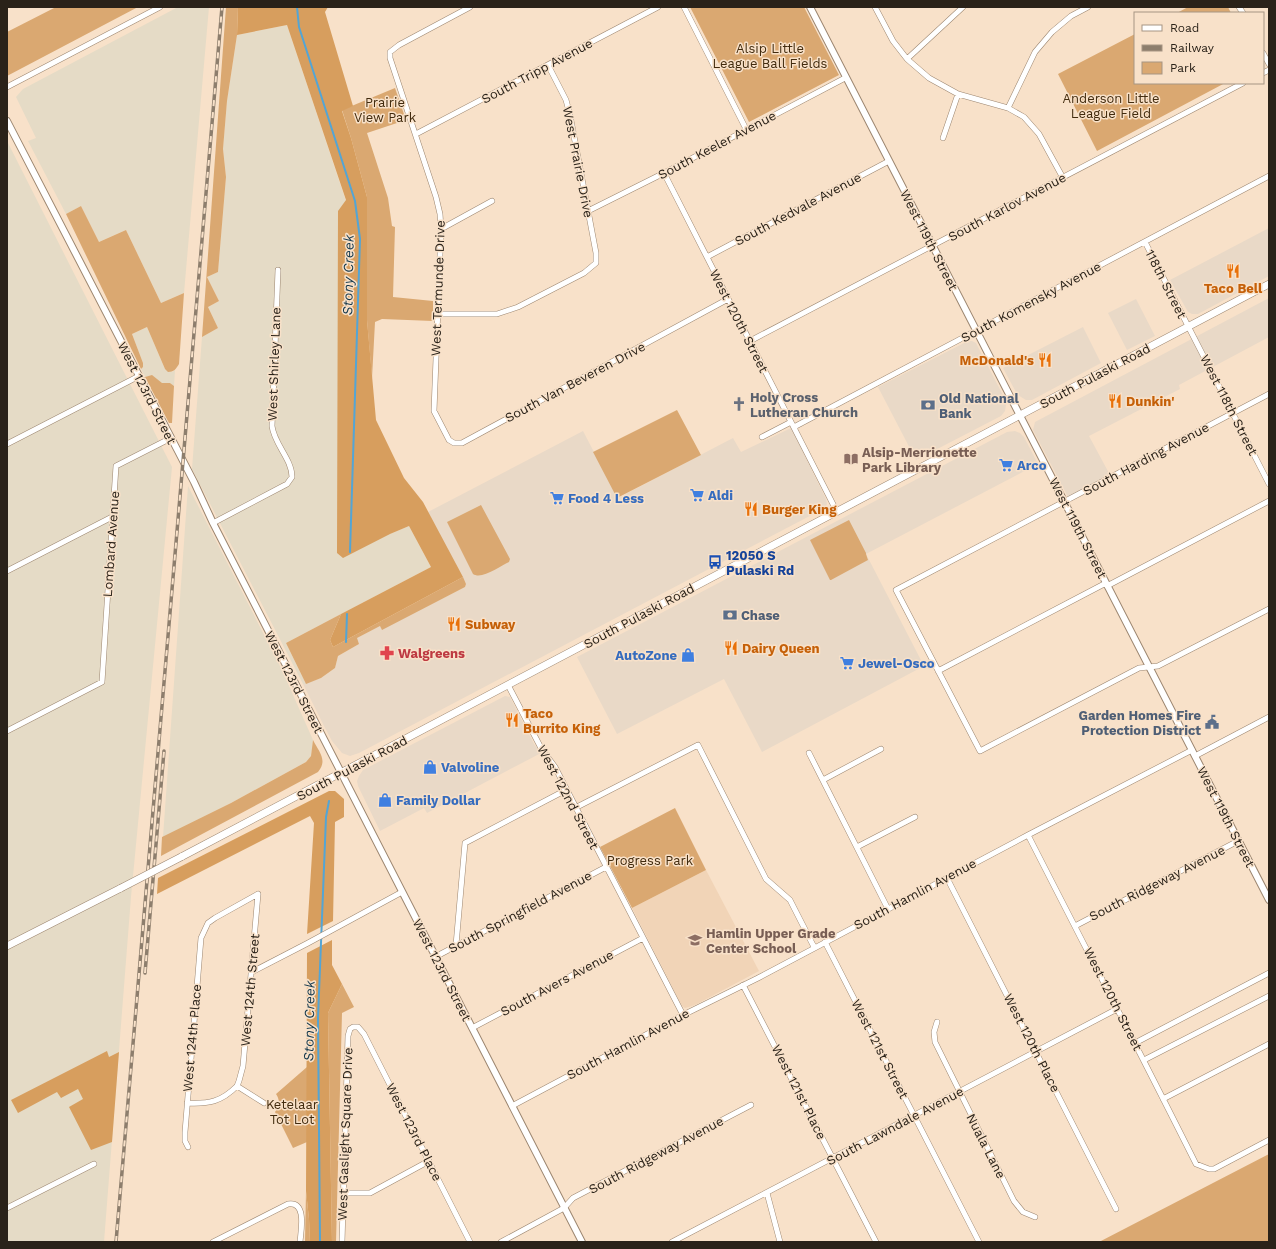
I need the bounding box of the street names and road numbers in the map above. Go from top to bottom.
street label: South Tripp Avenue [479,35,595,107]
street label: West Prairie Drive [560,105,596,219]
street label: South Keeler Avenue [655,108,779,182]
street label: South Kedvale Avenue [732,169,864,249]
street label: South Karlov Avenue [946,170,1068,244]
street label: West 119th Street [897,187,961,293]
street label: West Termunde Drive [428,220,448,356]
street label: 118th Street [1142,247,1190,321]
street label: South Komensky Avenue [958,259,1104,345]
street label: West 120th Street [706,267,772,376]
street label: West Shirley Lane [265,307,283,421]
street label: West 123rd Street [115,339,180,447]
street label: South Van Beveren Drive [502,339,648,425]
street label: South Pulaski Road [1037,340,1153,412]
street label: West 118th Street [1197,352,1261,458]
street label: South Harding Avenue [1080,419,1212,499]
street label: West 119th Street [1046,475,1110,581]
street label: Lombard Avenue [100,490,122,598]
street label: South Pulaski Road [581,580,697,652]
street label: West 123rd Street [262,628,327,736]
street label: South Pulaski Road [294,732,410,804]
street label: West 122nd Street [534,742,602,852]
street label: West 119th Street [1194,764,1258,870]
street label: South Ridgeway Avenue [1087,842,1227,924]
street label: South Hamlin Avenue [851,855,979,933]
street label: South Springfield Avenue [446,868,594,956]
street label: West 123rd Street [410,916,475,1024]
street label: West 124th Street [238,932,262,1047]
street label: West 120th Street [1080,945,1146,1054]
street label: South Avers Avenue [498,947,616,1019]
street label: West 124th Place [180,983,204,1093]
street label: West 120th Place [1001,991,1063,1095]
street label: West 121st Street [848,997,912,1102]
street label: South Hamlin Avenue [564,1005,692,1083]
street label: West 121st Place [769,1042,829,1142]
street label: West Gaslight Square Drive [334,1047,356,1221]
street label: West 123rd Place [383,1080,445,1184]
street label: South Lawndale Avenue [824,1083,966,1169]
street label: Nuala Lane [963,1111,1009,1181]
street label: South Ridgeway Avenue [586,1113,726,1197]

